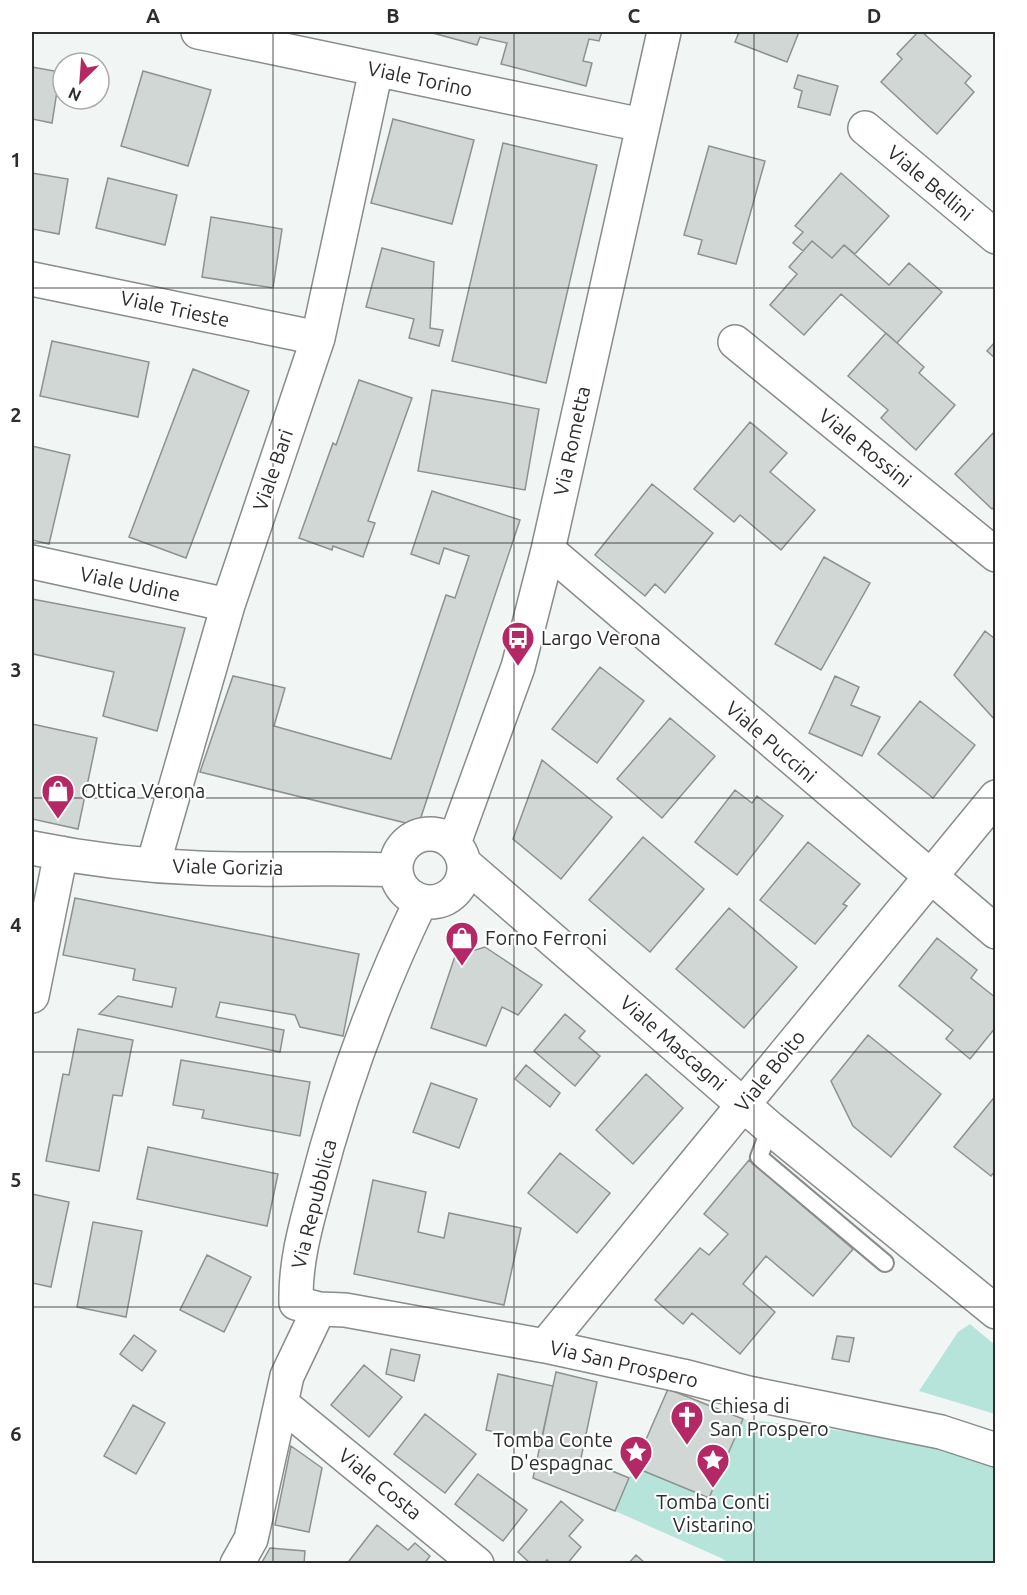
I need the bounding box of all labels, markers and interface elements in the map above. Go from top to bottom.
text: A [146,4,160,27]
text: B [386,4,400,27]
text: C [628,4,641,27]
text: D [867,4,881,27]
north arrow [51,51,111,111]
street label: Viale Torino [365,56,475,101]
text: N [65,84,84,105]
street label: Viale Bellini [883,140,978,225]
text: 1 [10,148,22,171]
street label: Viale Trieste [119,286,232,331]
street label: Via Rometta [549,384,594,498]
text: 2 [10,403,22,426]
street label: Viale Rossini [815,403,916,492]
street label: Viale Bari [248,426,297,514]
street label: Viale Udine [78,562,182,605]
bus stop icon: Largo Verona [500,620,536,667]
place label: Largo Verona [541,626,661,649]
text: 3 [10,658,22,681]
street label: Viale Puccini [721,696,821,787]
shop icon: Ottica Verona [40,773,76,820]
place label: Ottica Verona [81,779,205,802]
street label: Viale Gorizia [172,854,284,879]
text: 4 [10,913,22,936]
shop icon: Forno Ferroni [444,920,480,967]
place label: Forno Ferroni [485,926,607,949]
street label: Viale Mascagni [616,990,731,1095]
street label: Viale Boito [730,1025,809,1116]
street label: Via Repubblica [286,1137,341,1271]
text: 5 [10,1168,22,1191]
street label: Via San Prospero [548,1335,701,1392]
place label: Chiesa di San Prospero [710,1394,829,1440]
church icon: Chiesa di San Prospero [669,1399,705,1446]
text: 6 [10,1422,22,1445]
place label: Tomba Conte D'espagnac [493,1428,613,1474]
place icon: Tomba Conte D'espagnac [618,1434,654,1481]
place icon: Tomba Conti Vistarino [695,1442,731,1489]
street label: Viale Costa [334,1443,426,1524]
place label: Tomba Conti Vistarino [656,1490,770,1536]

